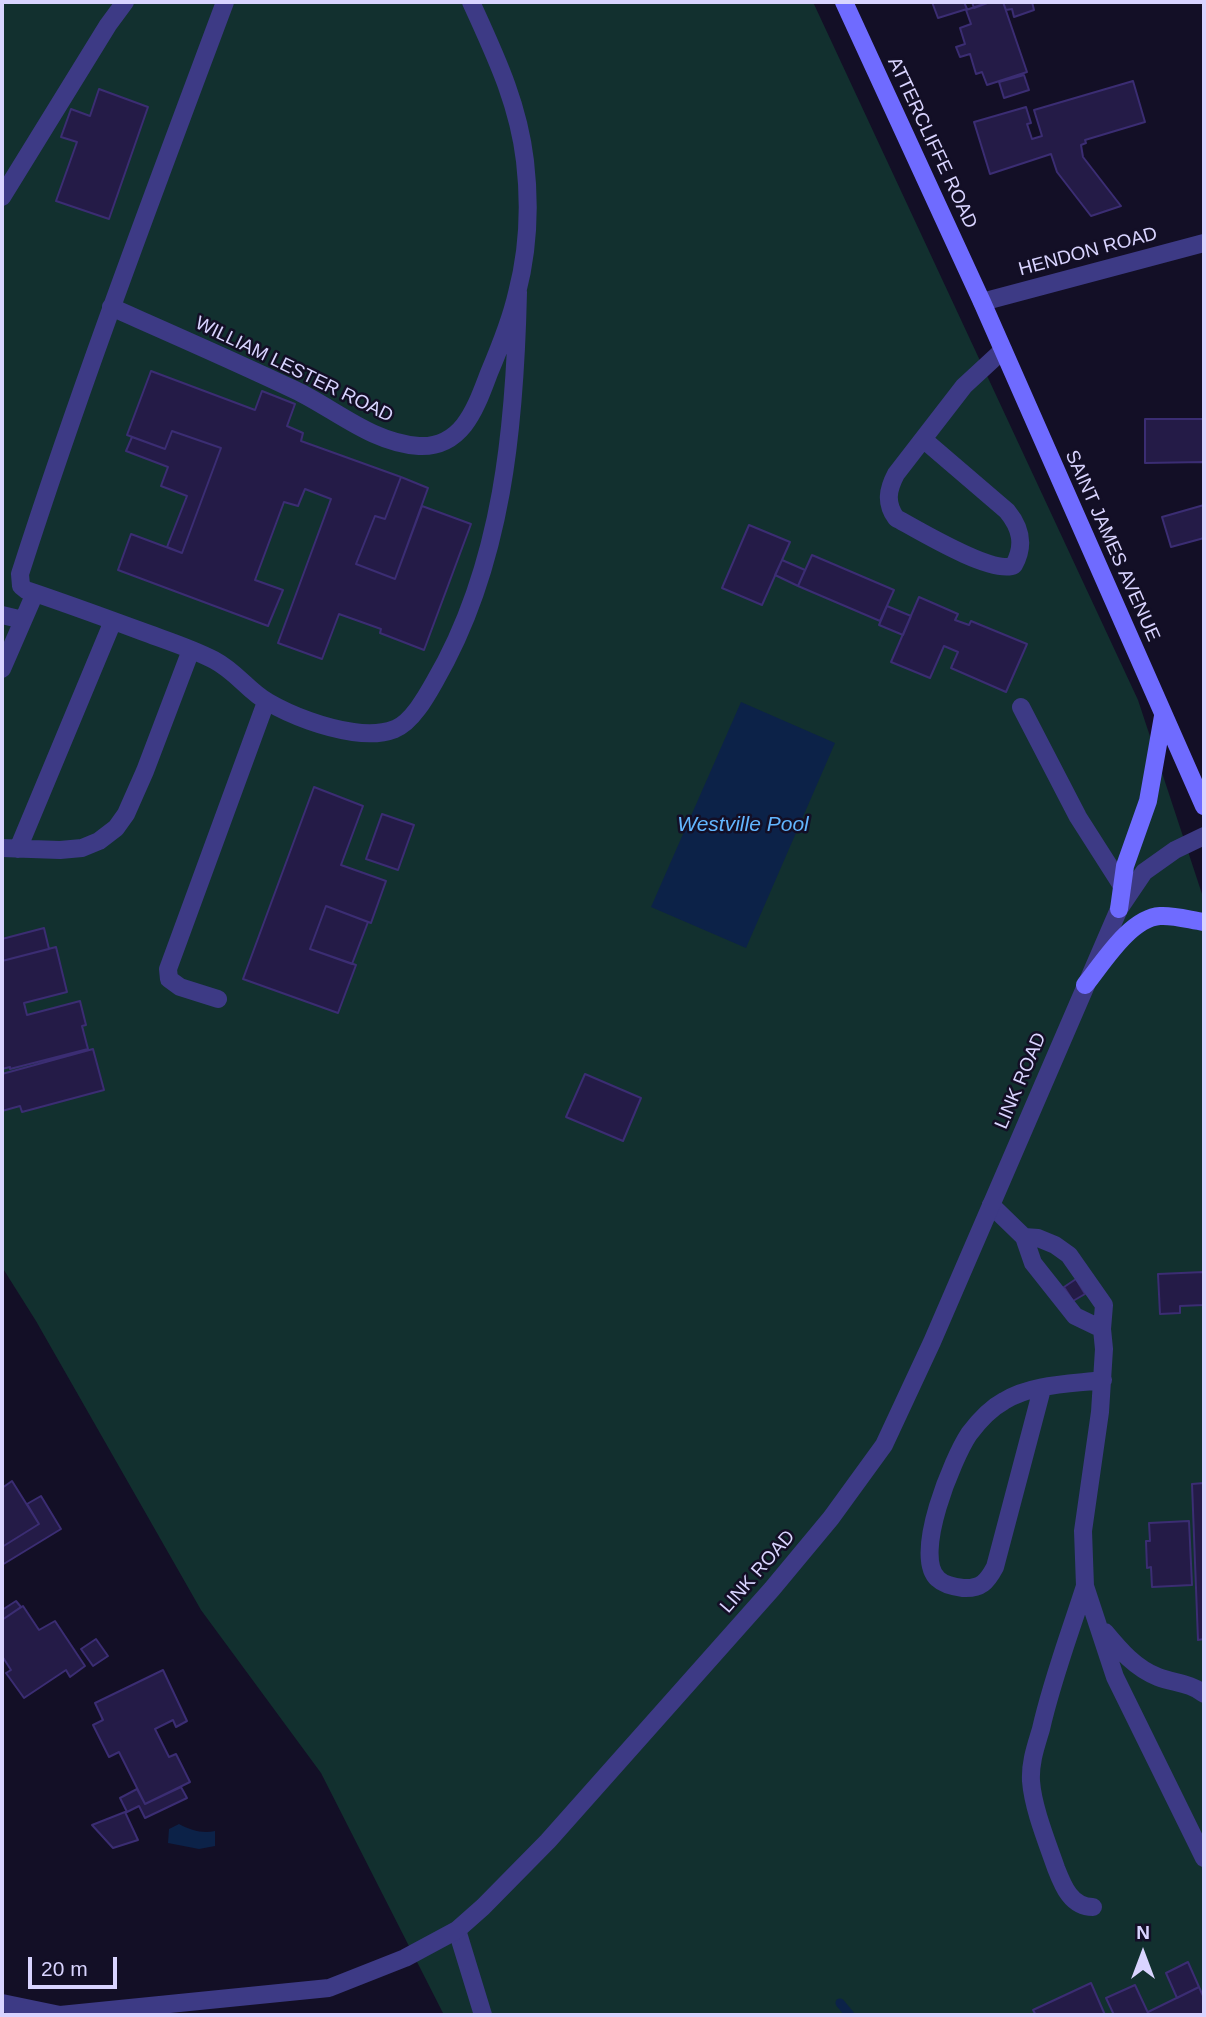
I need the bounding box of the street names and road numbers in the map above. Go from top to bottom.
street label: ATTERCLIFFE ROAD [882,54,982,232]
street label: HENDON ROAD [1016,223,1160,281]
street label: WILLIAM LESTER ROAD [191,312,397,428]
street label: SAINT JAMES AVENUE [1060,447,1164,645]
street label: LINK ROAD [990,1029,1052,1133]
street label: LINK ROAD [716,1526,800,1618]

